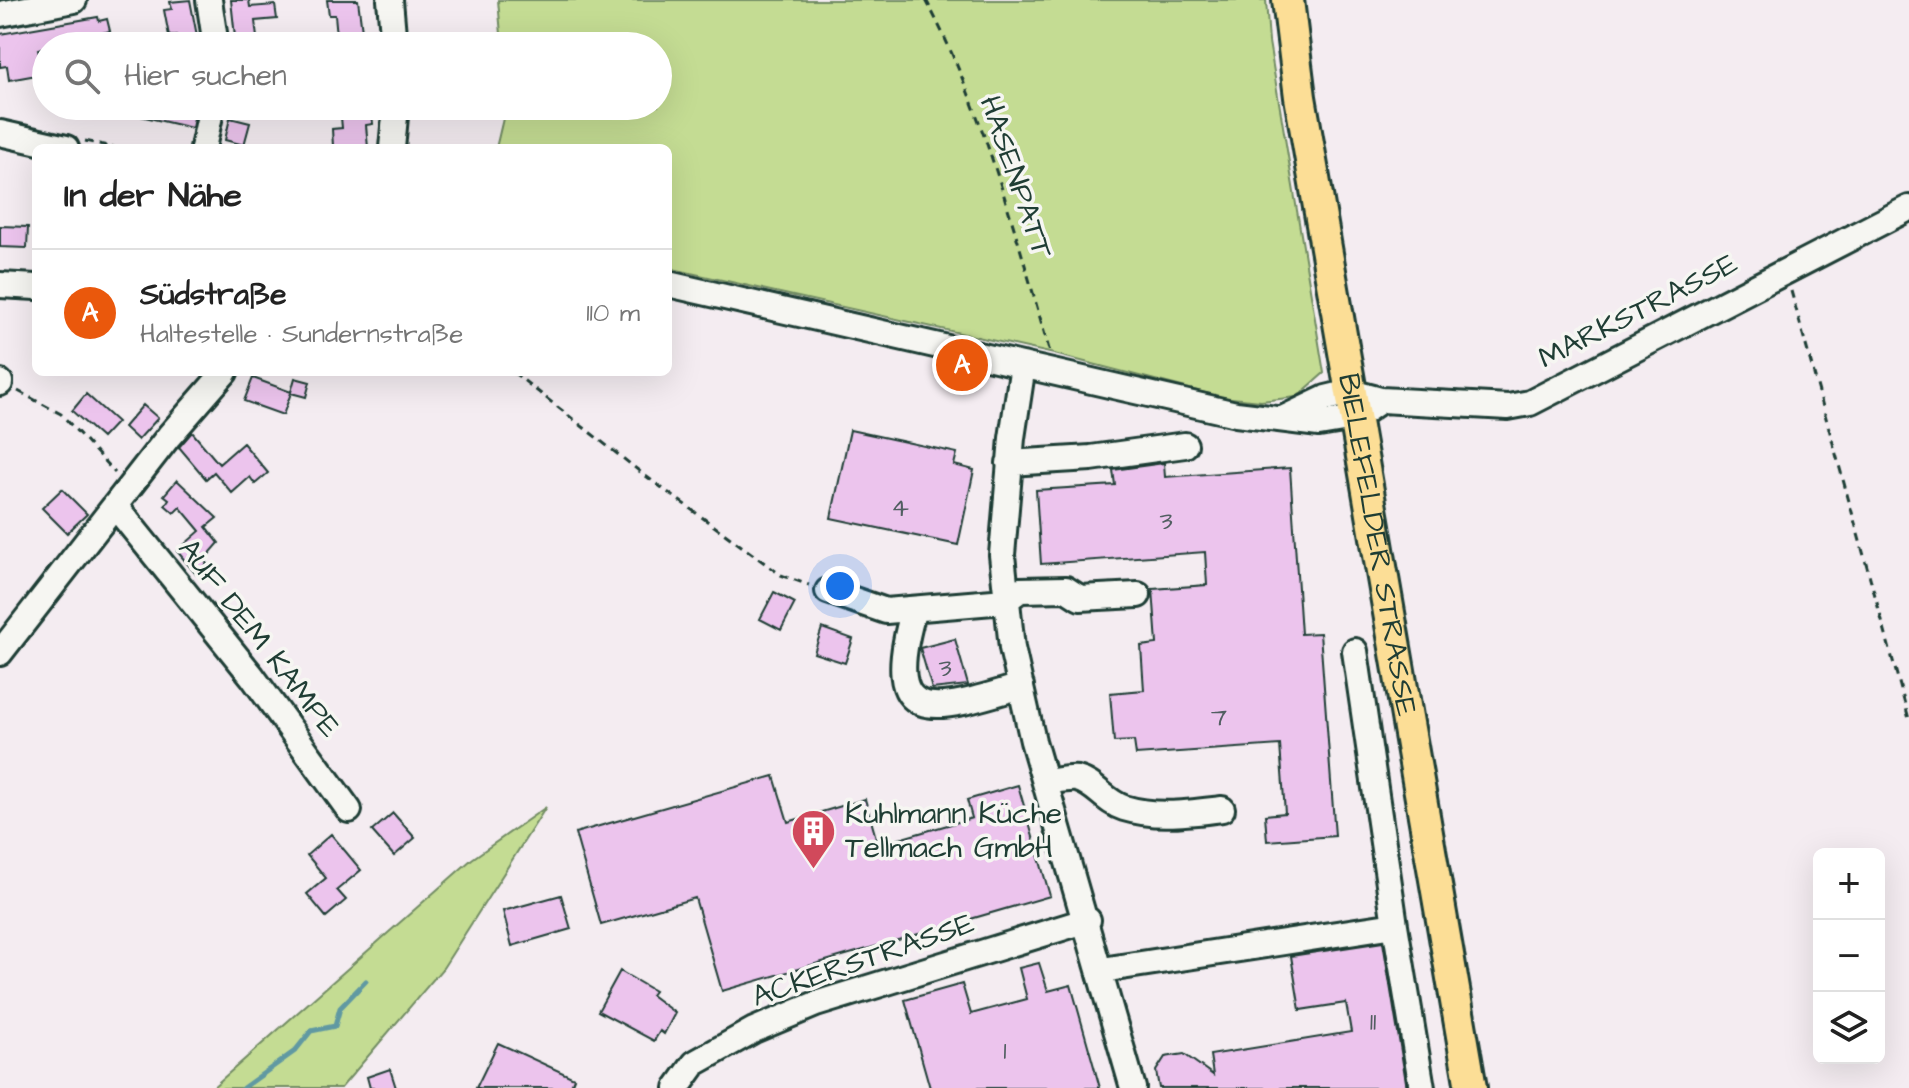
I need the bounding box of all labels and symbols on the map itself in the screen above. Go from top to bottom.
street label: HASENPATT [969,90,1063,264]
street label: MARKSTRASSE [1531,243,1745,379]
pin: A [936,335,988,395]
street label: BIELEFELDER STRASSE [1327,370,1427,719]
house number: 4 [891,490,909,526]
house number: 3 [1159,503,1173,539]
street label: AUF DEM KAMPE [168,530,350,746]
your location [820,566,860,606]
house number: 3 [938,650,952,686]
house number: 7 [1211,699,1227,735]
place label: Kuhlmann Küche Tellmach GmbH [845,793,1062,869]
building icon: Kuhlmann Küche Tellmach GmbH [790,807,838,870]
street label: ACKERSTRASSE [746,902,980,1018]
house number: 11 [1370,1004,1376,1040]
house number: 1 [1003,1033,1007,1069]

